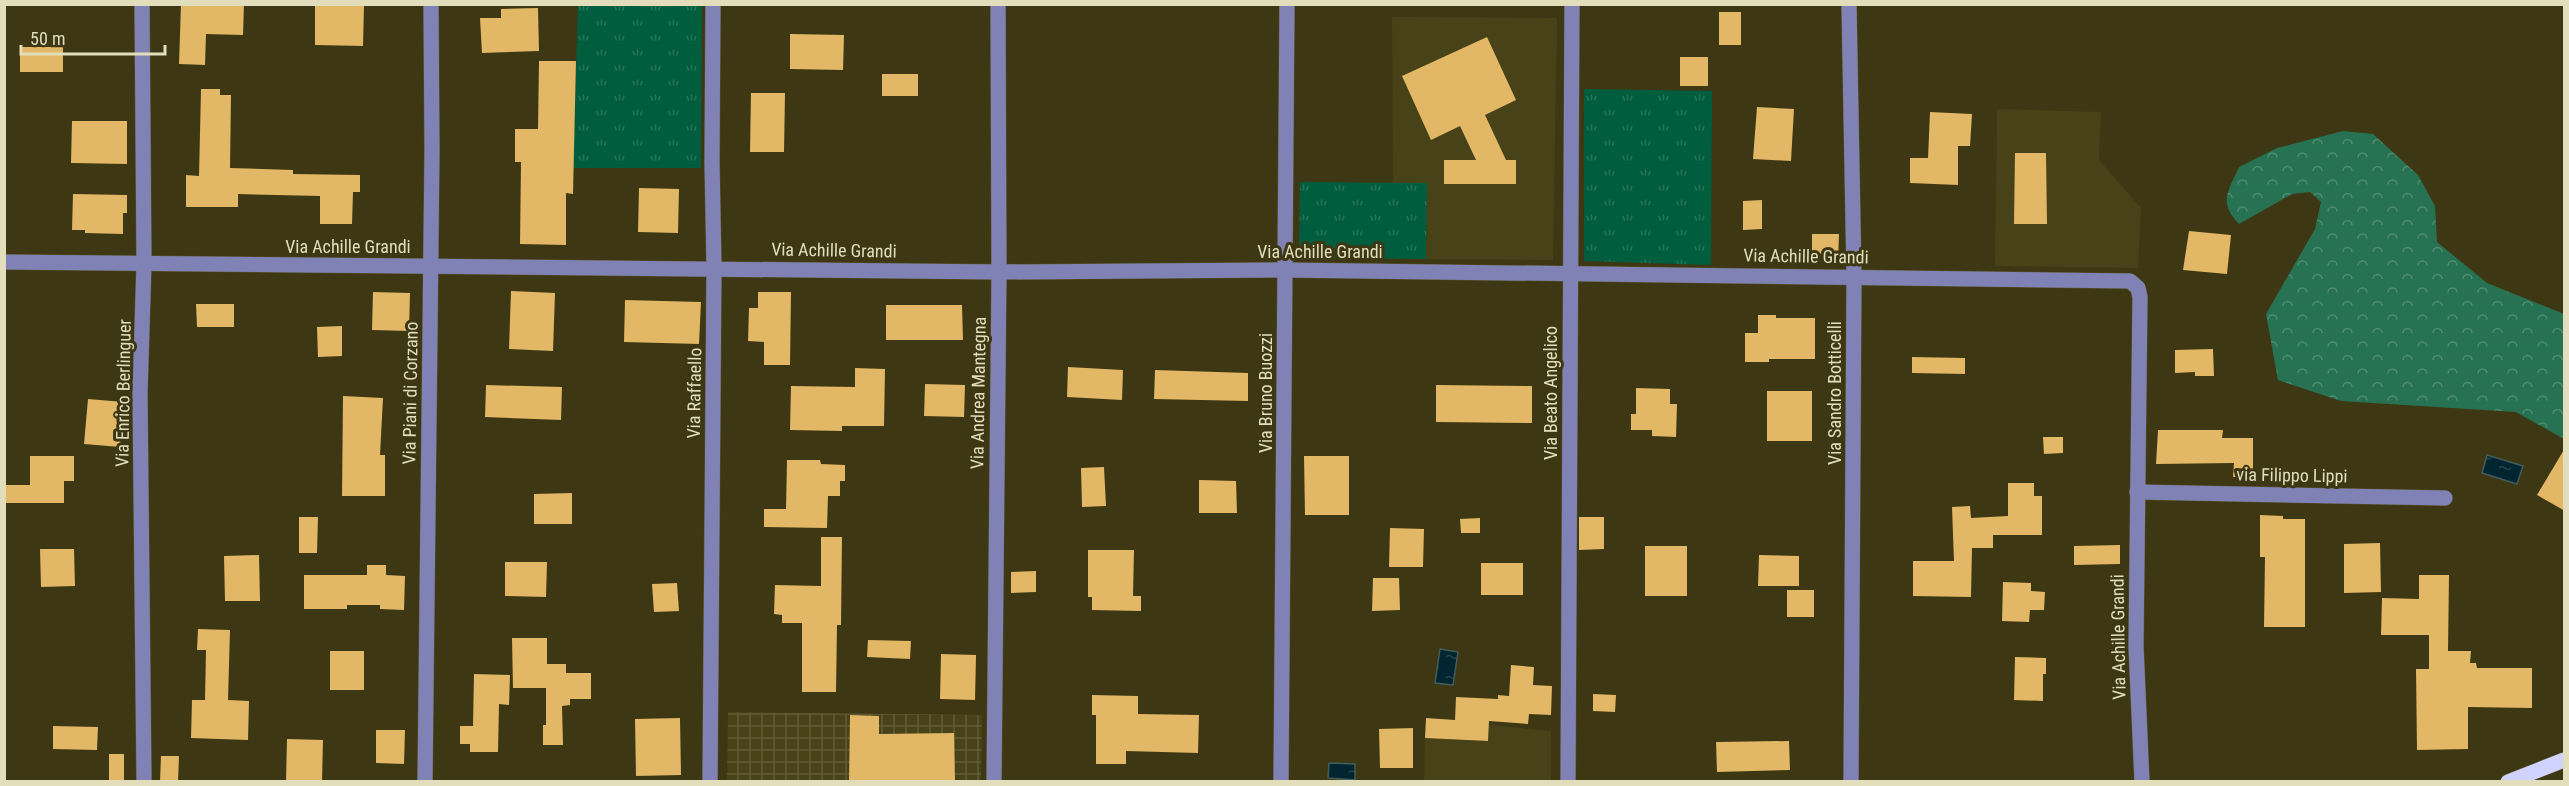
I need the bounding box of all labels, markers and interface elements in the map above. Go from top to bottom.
scale bar [21,18,165,56]
text: 50 m [30,28,65,49]
street label: Via Achille Grandi [285,236,411,257]
street label: Via Achille Grandi [771,238,897,262]
street label: Via Achille Grandi [1257,241,1383,262]
street label: Via Achille Grandi [1743,244,1869,268]
street label: Via Andrea Mantegna [966,317,990,469]
street label: Via Enrico Berlinguer [111,318,135,467]
street label: Via Piani di Corzano [398,321,422,465]
street label: Via Sandro Botticelli [1824,321,1845,465]
street label: Via Beato Angelico [1540,326,1561,460]
street label: Via Bruno Buozzi [1255,333,1276,453]
street label: Via Raffaello [683,347,705,439]
street label: via Filippo Lippi [2236,464,2348,486]
street label: Via Achille Grandi [2106,574,2130,700]

